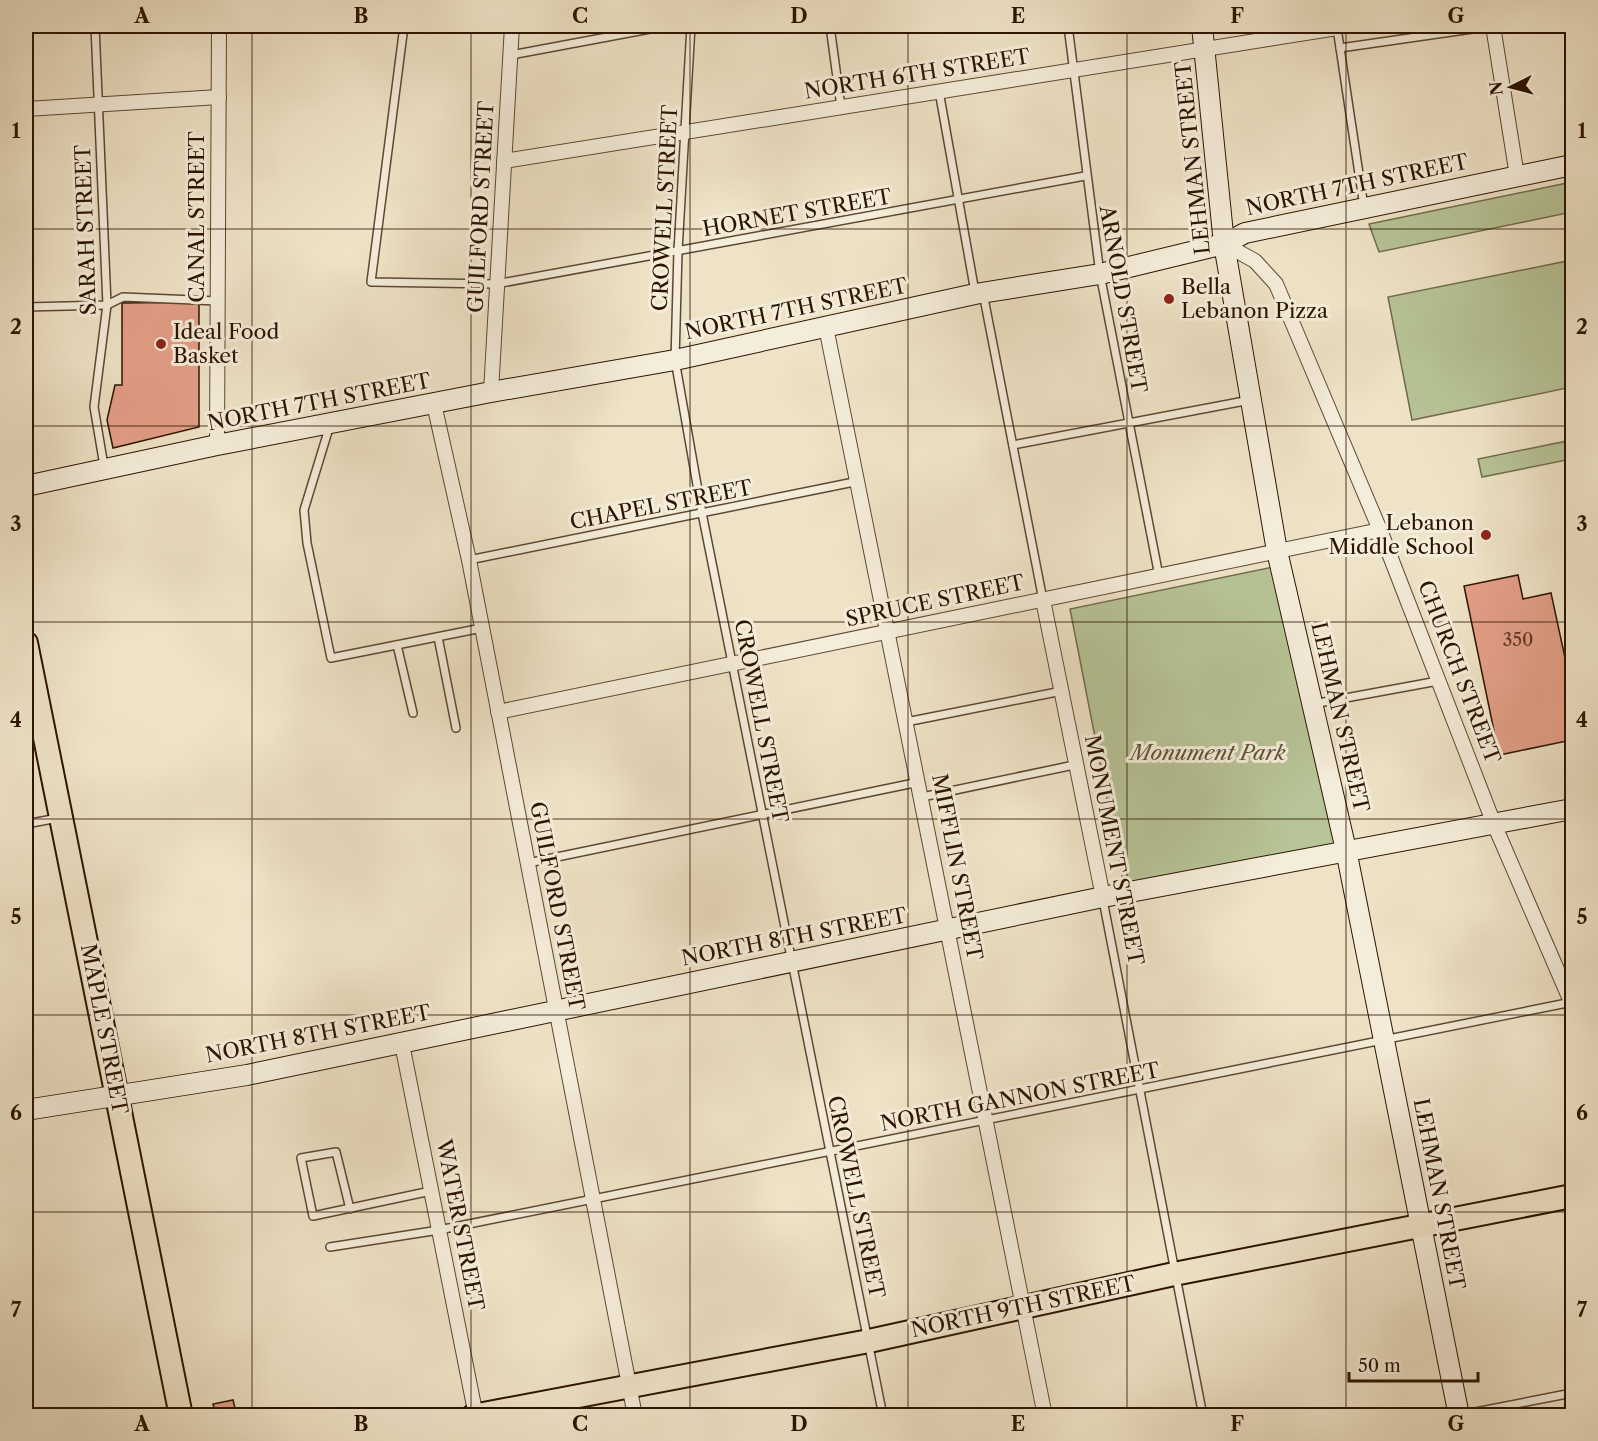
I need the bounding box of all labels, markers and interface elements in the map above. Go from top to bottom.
text: A [133,4,150,28]
text: B [354,4,369,28]
text: C [572,4,588,28]
text: D [790,4,808,28]
text: E [1011,4,1025,28]
text: F [1230,4,1244,28]
text: G [1448,4,1465,28]
street label: NORTH 6TH STREET [802,43,1032,104]
north arrow [1481,57,1541,117]
street label: LEHMAN STREET [1170,60,1215,256]
text: N [1485,81,1507,97]
street label: GUILFORD STREET [462,100,499,313]
street label: CROWELL STREET [647,104,682,312]
text: 1 [12,119,21,143]
text: 1 [1578,119,1587,143]
street label: CANAL STREET [184,131,209,303]
street label: SARAH STREET [70,144,101,316]
street label: NORTH 7TH STREET [1243,149,1471,220]
street label: HORNET STREET [701,184,894,241]
street label: ARNOLD STREET [1095,202,1152,395]
street label: NORTH 7TH STREET [682,273,910,344]
place label: Bella Lebanon Pizza [1181,274,1329,323]
marker: Bella Lebanon Pizza [1162,292,1176,306]
text: 2 [10,315,22,339]
text: 2 [1576,315,1588,339]
place label: Ideal Food Basket [173,319,279,368]
marker: Ideal Food Basket [154,337,168,351]
street label: NORTH 7TH STREET [205,368,433,435]
street label: CHAPEL STREET [568,475,754,534]
place label: Lebanon Middle School [1329,510,1474,559]
text: 3 [10,512,22,536]
text: 3 [1576,512,1588,536]
marker: Lebanon Middle School [1479,528,1493,542]
street label: SPRUCE STREET [843,569,1027,632]
street label: CHURCH STREET [1413,577,1506,767]
street label: CROWELL STREET [730,617,794,825]
street label: LEHMAN STREET [1306,619,1375,815]
house number: 350 [1502,629,1534,651]
text: 4 [10,708,22,732]
text: 4 [1576,708,1588,732]
street label: MONUMENT STREET [1080,733,1149,967]
park label: Monument Park [1127,740,1286,765]
street label: MIFFLIN STREET [927,772,988,962]
street label: GUILFORD STREET [525,799,590,1013]
street label: NORTH 8TH STREET [679,902,909,971]
text: 5 [10,905,22,929]
text: 5 [1576,905,1588,929]
street label: MAPLE STREET [76,942,133,1116]
street label: NORTH 8TH STREET [203,999,433,1068]
street label: NORTH GANNON STREET [878,1057,1162,1136]
street label: CROWELL STREET [823,1093,890,1301]
street label: LEHMAN STREET [1409,1096,1470,1292]
text: 6 [10,1101,22,1125]
text: 6 [1576,1101,1588,1125]
street label: WATER STREET [431,1136,489,1313]
street label: NORTH 9TH STREET [908,1270,1138,1343]
text: 7 [11,1298,22,1322]
text: 7 [1577,1298,1588,1322]
scale bar [1349,1345,1478,1383]
text: 50 m [1358,1355,1401,1377]
text: A [133,1412,150,1436]
text: B [354,1412,369,1436]
text: C [572,1412,588,1436]
text: D [790,1412,808,1436]
text: E [1011,1412,1025,1436]
text: F [1230,1412,1244,1436]
text: G [1448,1412,1465,1436]

